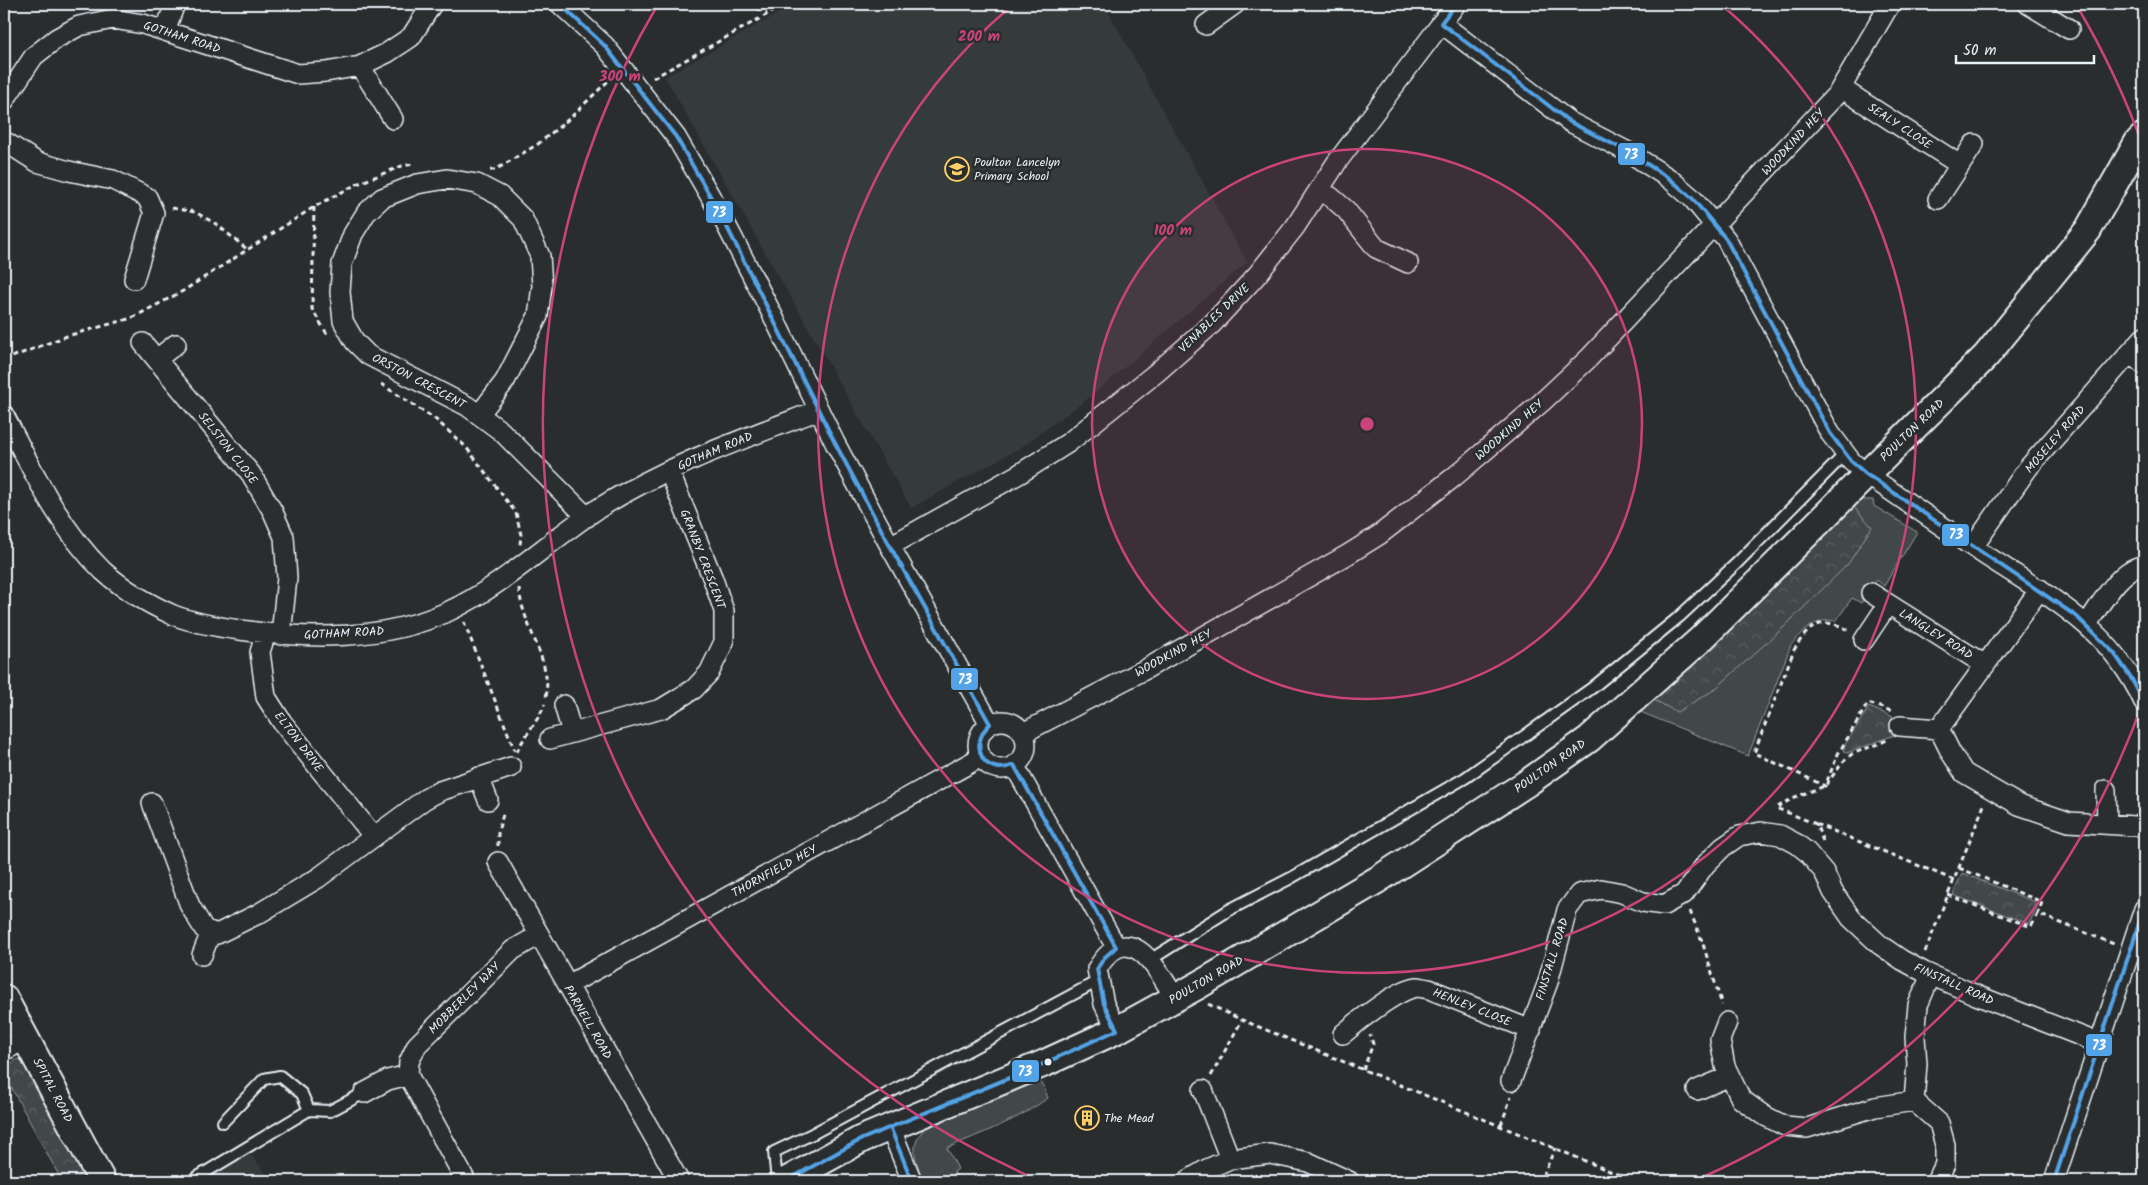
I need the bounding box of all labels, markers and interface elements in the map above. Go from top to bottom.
street label: GOTHAM ROAD [141,16,223,59]
text: 200 m [958,25,1000,49]
scale bar [1956,32,2093,64]
text: 50 m [1963,39,1997,63]
text: 300 m [598,65,641,89]
street label: SEALY CLOSE [1864,98,1937,155]
street label: WOODKIND HEY [1757,104,1830,180]
line badge: 73 [1617,142,1646,166]
text: 73 [1624,144,1638,166]
place label: Poulton Lancelyn Primary School [974,153,1060,186]
school or university icon: Poulton Lancelyn Primary School [944,156,970,182]
line badge: 73 [705,200,734,224]
text: 73 [712,202,726,224]
text: 100 m [1154,219,1192,243]
street label: VENABLES DRIVE [1174,279,1255,358]
street label: ORSTON CRESCENT [368,349,470,415]
street label: POULTON ROAD [1876,394,1949,466]
street label: WOODKIND HEY [1471,395,1549,466]
street label: MOSELEY ROAD [2020,401,2091,478]
street label: SELSTON CLOSE [193,408,263,489]
centre of rings [1358,415,1376,433]
street label: GOTHAM ROAD [675,427,756,476]
street label: GRANBY CRESCENT [675,507,731,613]
line badge: 73 [1941,523,1970,547]
text: 73 [1949,524,1963,546]
street label: LANGLEY ROAD [1895,604,1977,665]
street label: GOTHAM ROAD [304,622,385,645]
street label: WOODKIND HEY [1131,624,1216,682]
line badge: 73 [950,667,979,691]
text: 73 [958,669,972,691]
street label: ELTON DRIVE [269,708,328,778]
street label: POULTON ROAD [1511,734,1590,798]
street label: THORNFIELD HEY [728,840,821,903]
street label: FINSTALL ROAD [1531,915,1574,1003]
street label: POULTON ROAD [1165,951,1247,1010]
street label: MOBBERLEY WAY [424,957,505,1039]
street label: FINSTALL ROAD [1911,958,1997,1011]
street label: PARNELL ROAD [559,981,617,1063]
street label: HENLEY CLOSE [1430,983,1515,1032]
line badge: 73 [2085,1033,2113,1057]
text: 73 [2092,1035,2106,1057]
street label: SPITAL ROAD [27,1054,78,1126]
unlabelled marker [1043,1057,1053,1067]
line badge: 73 [1011,1059,1040,1083]
text: 73 [1018,1061,1032,1083]
building icon: The Mead [1074,1105,1100,1131]
place label: The Mead [1104,1109,1155,1128]

